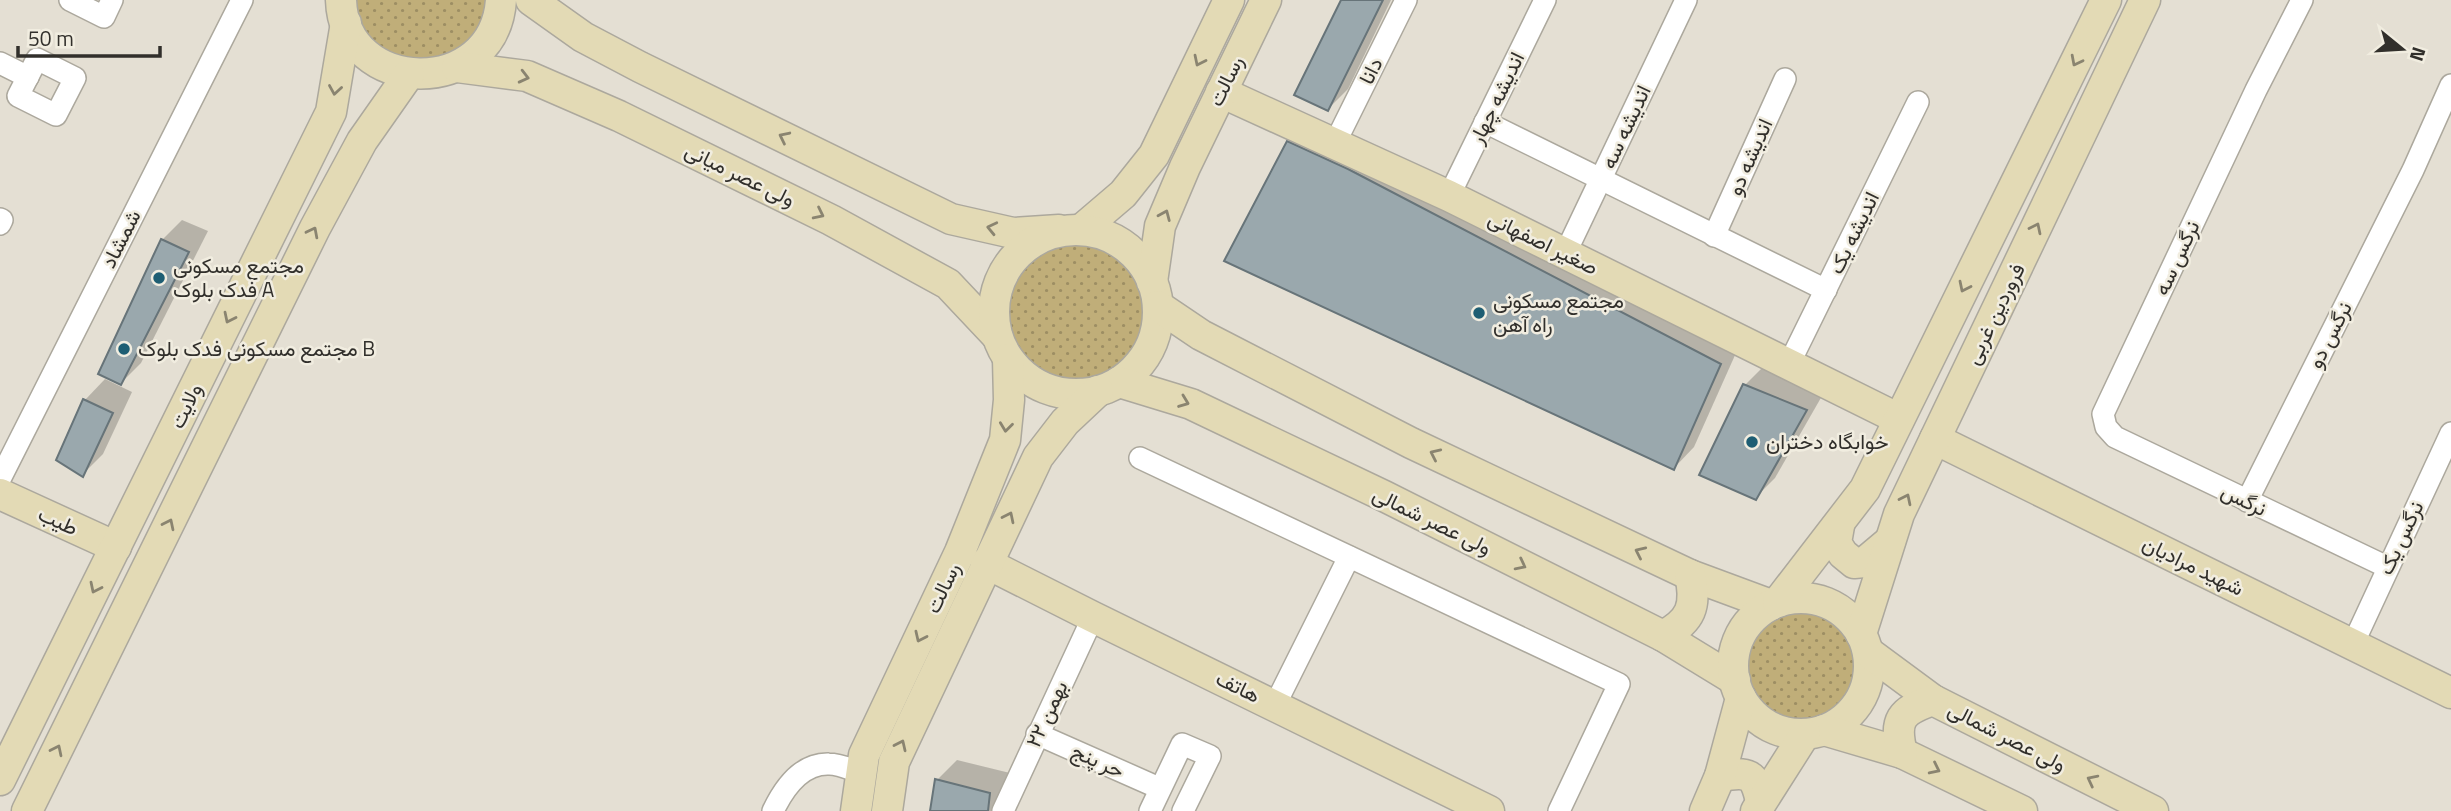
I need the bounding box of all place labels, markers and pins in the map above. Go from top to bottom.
place label: مجتمع مسکونی فدک بلوک A [173,249,304,305]
marker: مجتمع مسکونی فدک بلوک A [151,270,167,286]
place label: مجتمع مسکونی راه آهن [1493,284,1624,340]
marker: مجتمع مسکونی راه آهن [1471,305,1487,321]
place label: مجتمع مسکونی فدک بلوک B [138,332,375,364]
marker: مجتمع مسکونی فدک بلوک B [116,341,132,357]
place label: خوابگاه دختران [1766,425,1889,457]
marker: خوابگاه دختران [1744,434,1760,450]

